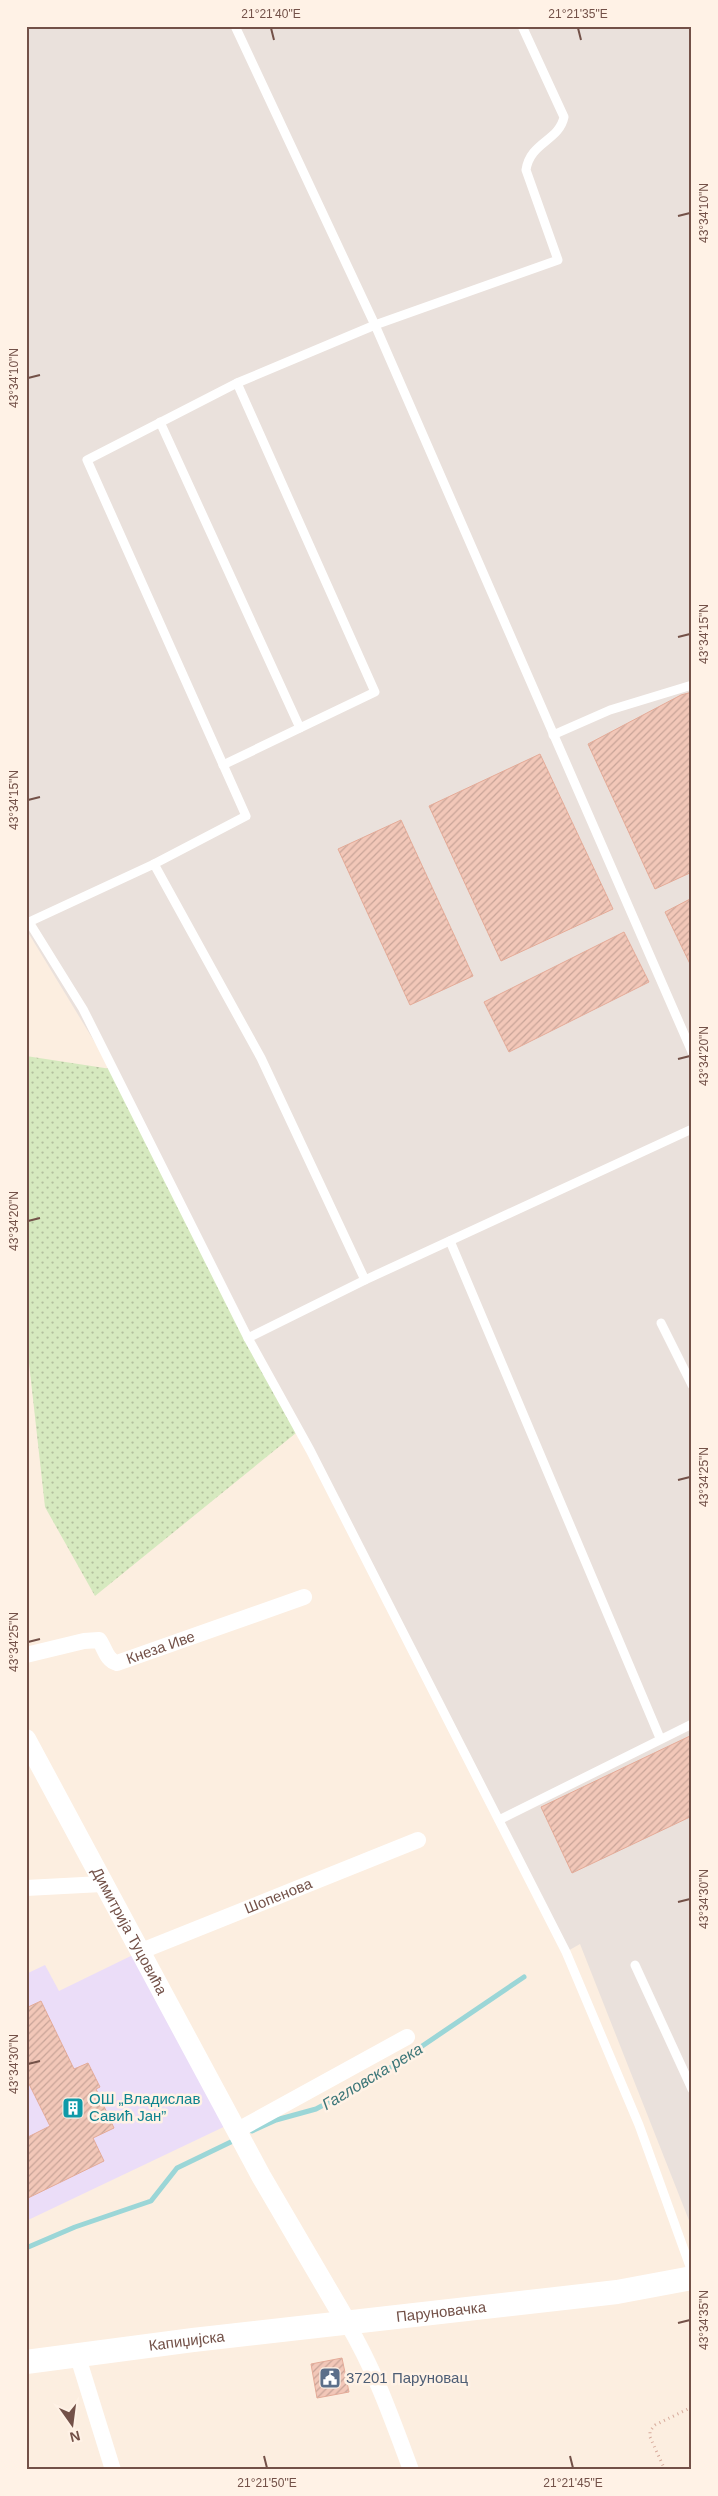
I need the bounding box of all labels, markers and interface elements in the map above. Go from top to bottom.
text: 21°21'40"E [241,7,301,21]
text: 21°21'35"E [548,7,608,21]
text: 43°34'10"N [697,183,711,243]
text: 43°34'10"N [7,348,21,408]
text: 43°34'15"N [697,604,711,664]
text: 43°34'15"N [7,770,21,830]
text: 43°34'20"N [697,1026,711,1086]
text: 43°34'20"N [7,1191,21,1251]
text: 43°34'25"N [697,1447,711,1507]
text: 43°34'25"N [7,1612,21,1672]
street label: Кнеза Иве [124,1627,197,1667]
street label: Димитрија Туцовића [88,1864,171,1998]
text: 43°34'30"N [697,1869,711,1929]
street label: Шопенова [242,1874,315,1917]
text: 43°34'30"N [7,2034,21,2094]
water label: Гагловска река [319,2040,426,2113]
place label: ОШ „Владислав Савић Јан” [89,2090,200,2124]
building icon: ОШ „Владислав Савић Јан” [61,2096,85,2120]
text: 43°34'35"N [697,2290,711,2350]
street label: Паруновачка [395,2298,487,2325]
street label: Капиџијска [148,2327,226,2354]
public building icon: 37201 Паруновац [318,2366,342,2390]
place label: 37201 Паруновац [346,2369,468,2386]
north arrow [48,2398,98,2448]
text: N [68,2428,82,2446]
text: 21°21'50"E [237,2476,297,2490]
text: 21°21'45"E [543,2476,603,2490]

